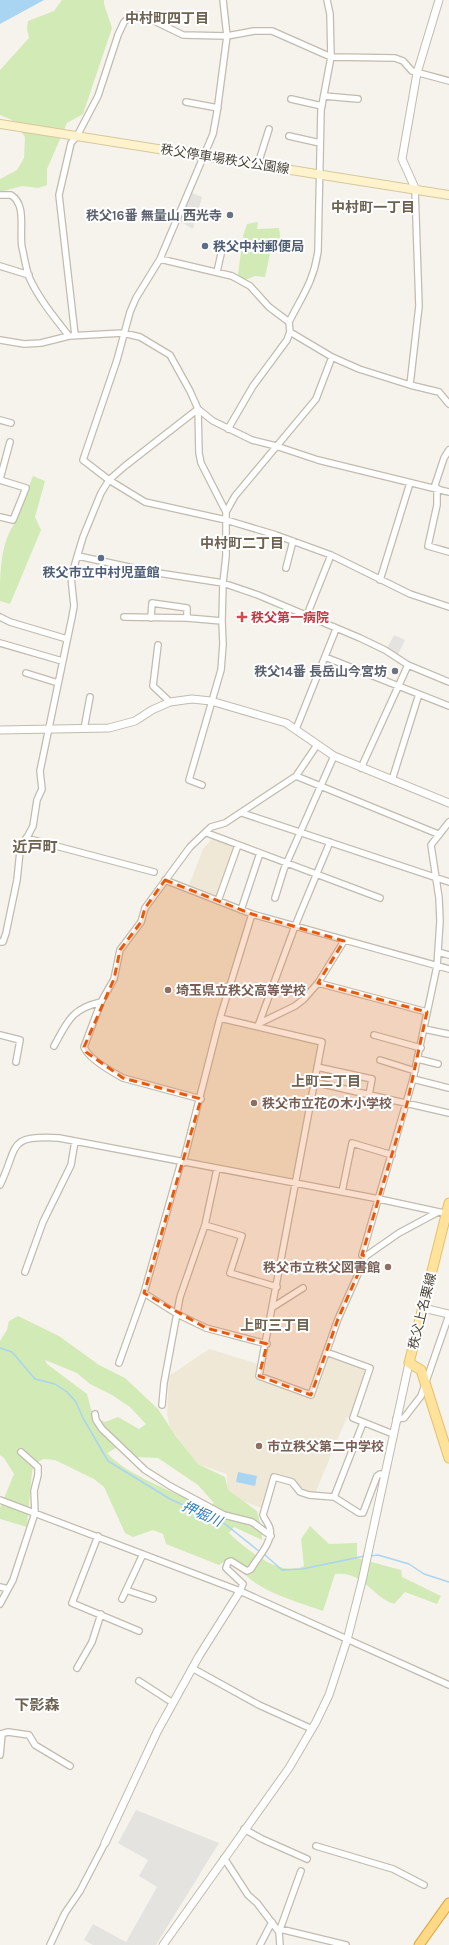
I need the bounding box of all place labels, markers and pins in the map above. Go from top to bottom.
place label: 秩父16番 無量山 西光寺 [86,208,222,223]
marker: 秩父16番 無量山 西光寺 [225,210,235,220]
place label: 秩父中村郵便局 [213,239,304,254]
marker: 秩父中村郵便局 [200,241,210,251]
marker: 秩父市立中村児童館 [96,553,106,563]
place label: 秩父市立中村児童館 [42,565,160,580]
place label: 秩父第一病院 [251,610,329,625]
marker: 秩父第一病院 [236,611,248,623]
place label: 秩父14番 長岳山今宮坊 [254,664,387,679]
marker: 秩父14番 長岳山今宮坊 [390,666,400,676]
place label: 埼玉県立秩父高等学校 [176,983,306,998]
marker: 埼玉県立秩父高等学校 [163,985,173,995]
place label: 秩父市立花の木小学校 [262,1096,392,1111]
marker: 秩父市立花の木小学校 [249,1098,259,1108]
place label: 秩父市立秩父図書館 [263,1260,380,1275]
marker: 秩父市立秩父図書館 [383,1262,393,1272]
place label: 市立秩父第二中学校 [267,1439,384,1454]
marker: 市立秩父第二中学校 [254,1441,264,1451]

